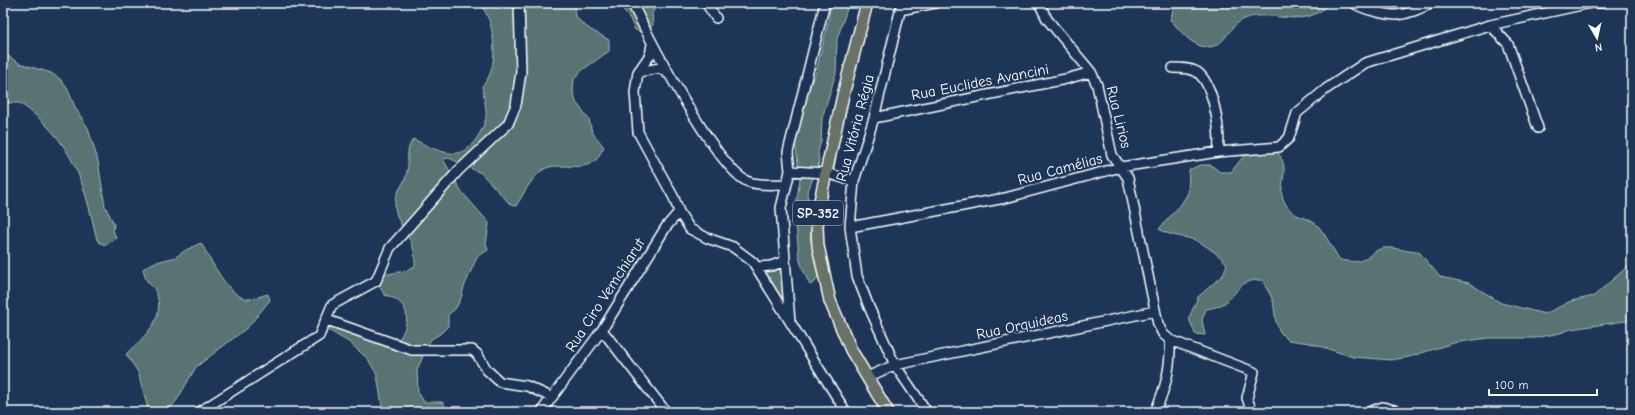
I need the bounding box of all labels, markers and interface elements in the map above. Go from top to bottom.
north arrow [1577,18,1617,58]
text: N [1594,40,1603,54]
street label: Rua Euclides Avancini [910,60,1050,104]
street label: Rua Vitória Régia [832,73,878,183]
street label: Rua Lirios [1103,84,1135,150]
street label: Rua Camélias [1016,149,1104,189]
road number: SP-352 [793,201,843,225]
street label: Rua Ciro Vemchiarut [562,234,649,355]
street label: Rua Orquideas [975,307,1069,343]
scale bar [1489,371,1597,397]
text: 100 m [1495,378,1528,392]

